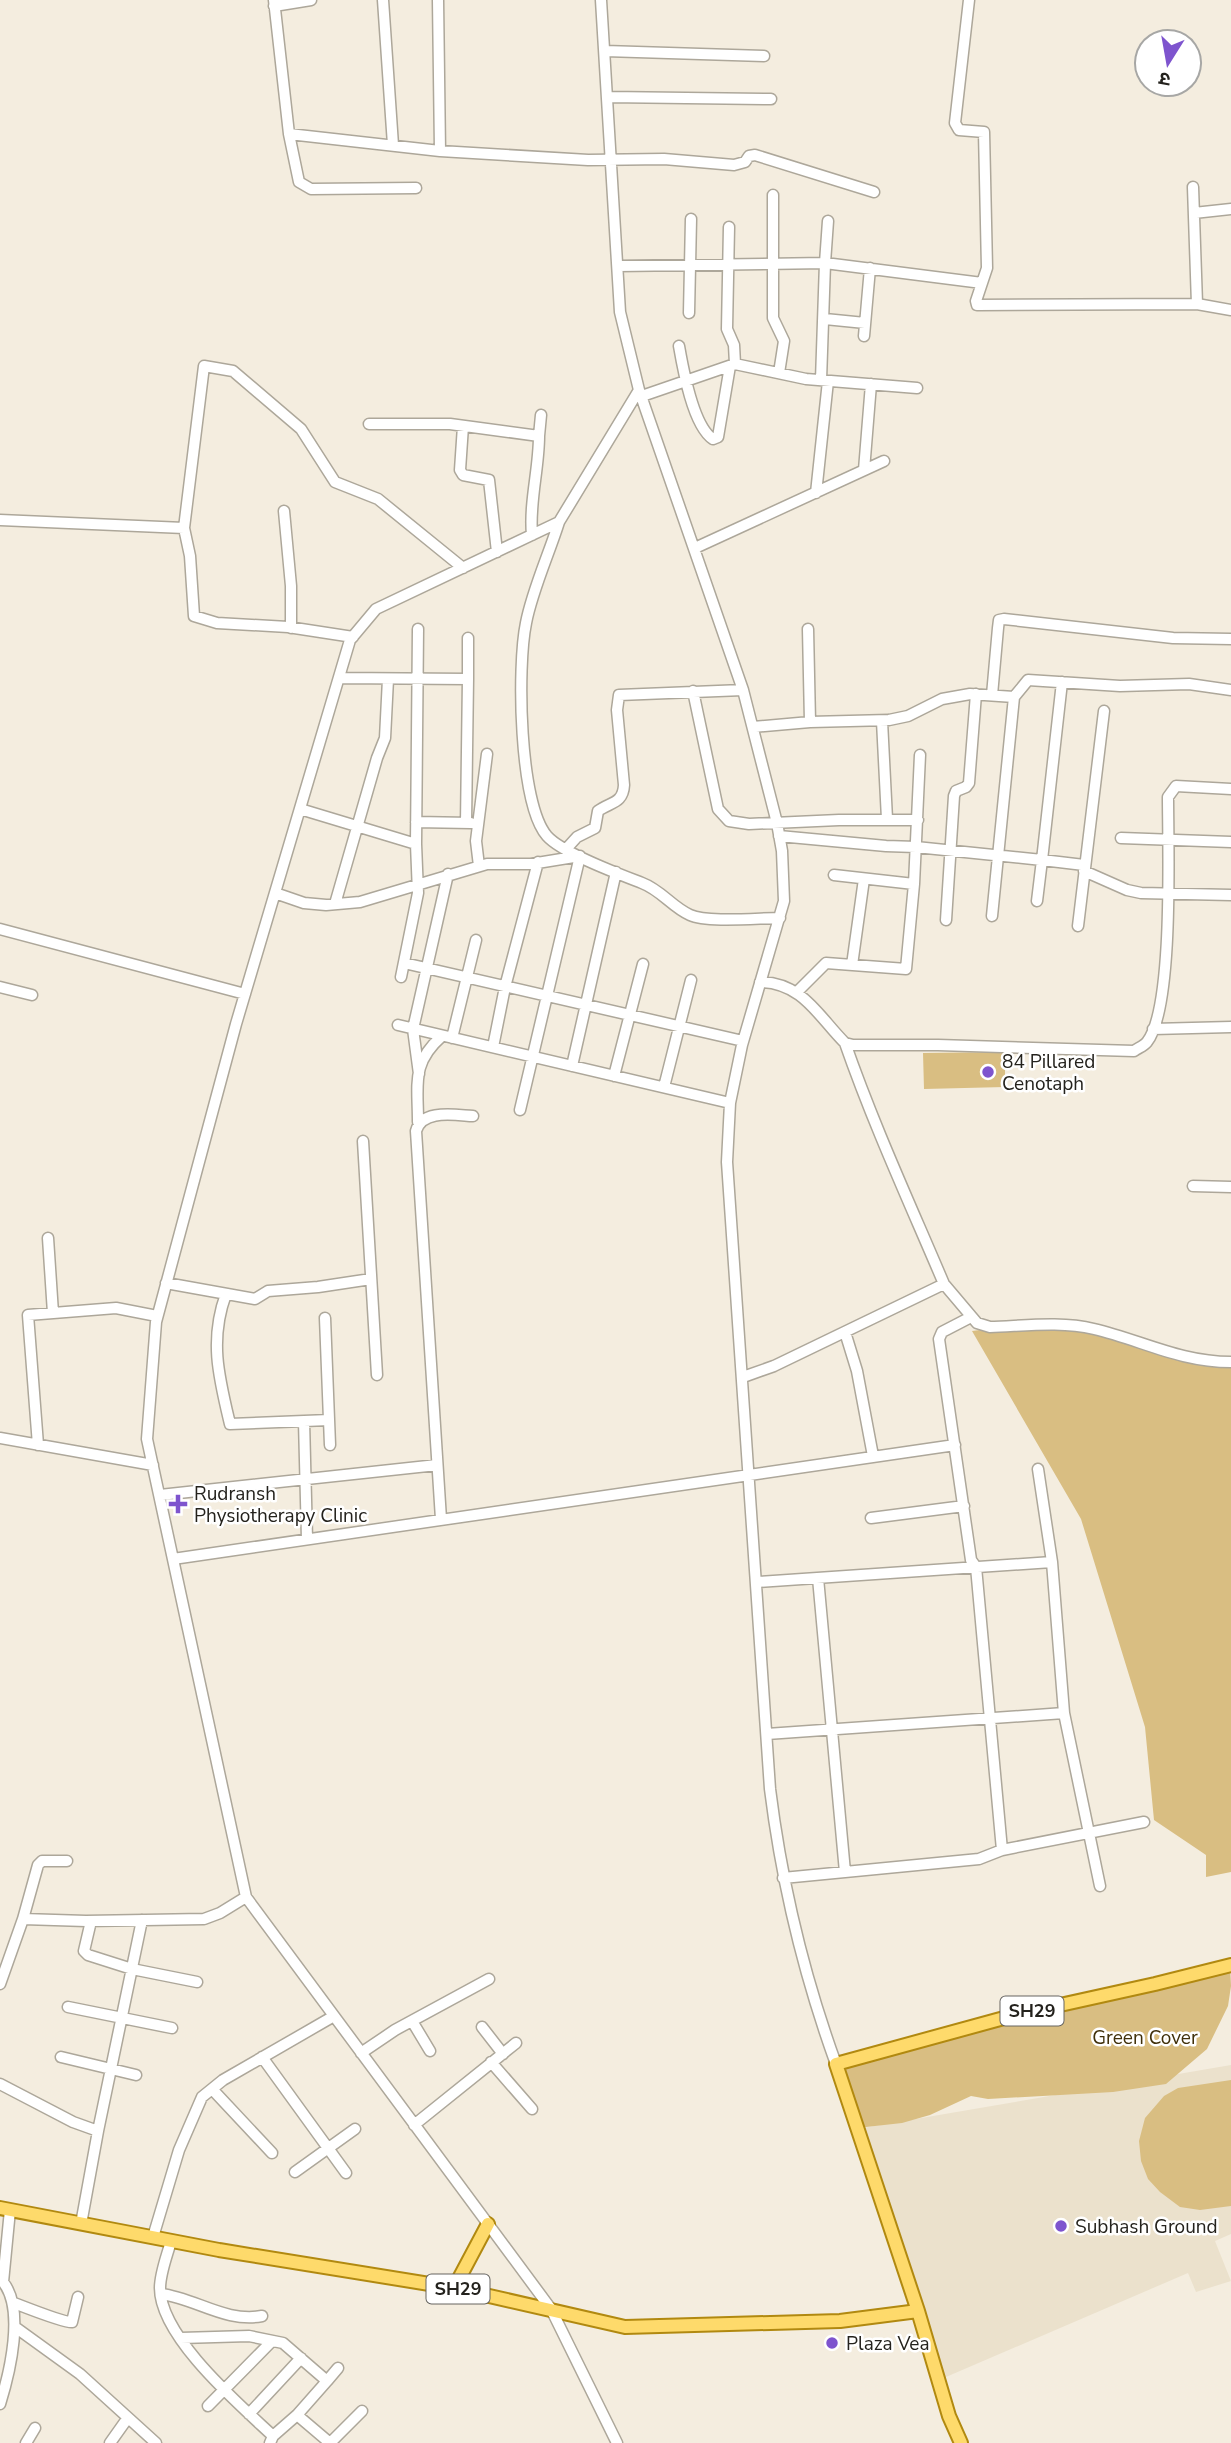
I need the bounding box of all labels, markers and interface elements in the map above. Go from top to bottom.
north arrow [1133,28,1203,98]
text: उ [1156,65,1173,93]
place label: 84 Pillared Cenotaph [1002,1049,1095,1097]
marker: 84 Pillared Cenotaph [980,1064,996,1080]
place label: Rudransh Physiotherapy Clinic [194,1481,367,1529]
marker: Rudransh Physiotherapy Clinic [168,1494,188,1514]
road number: SH29 [1000,1996,1064,2025]
park label: Green Cover [1092,2025,1198,2051]
place label: Subhash Ground [1075,2214,1218,2240]
marker: Subhash Ground [1053,2218,1069,2234]
road number: SH29 [426,2274,490,2304]
place label: Plaza Vea [846,2331,930,2357]
marker: Plaza Vea [824,2335,840,2351]

